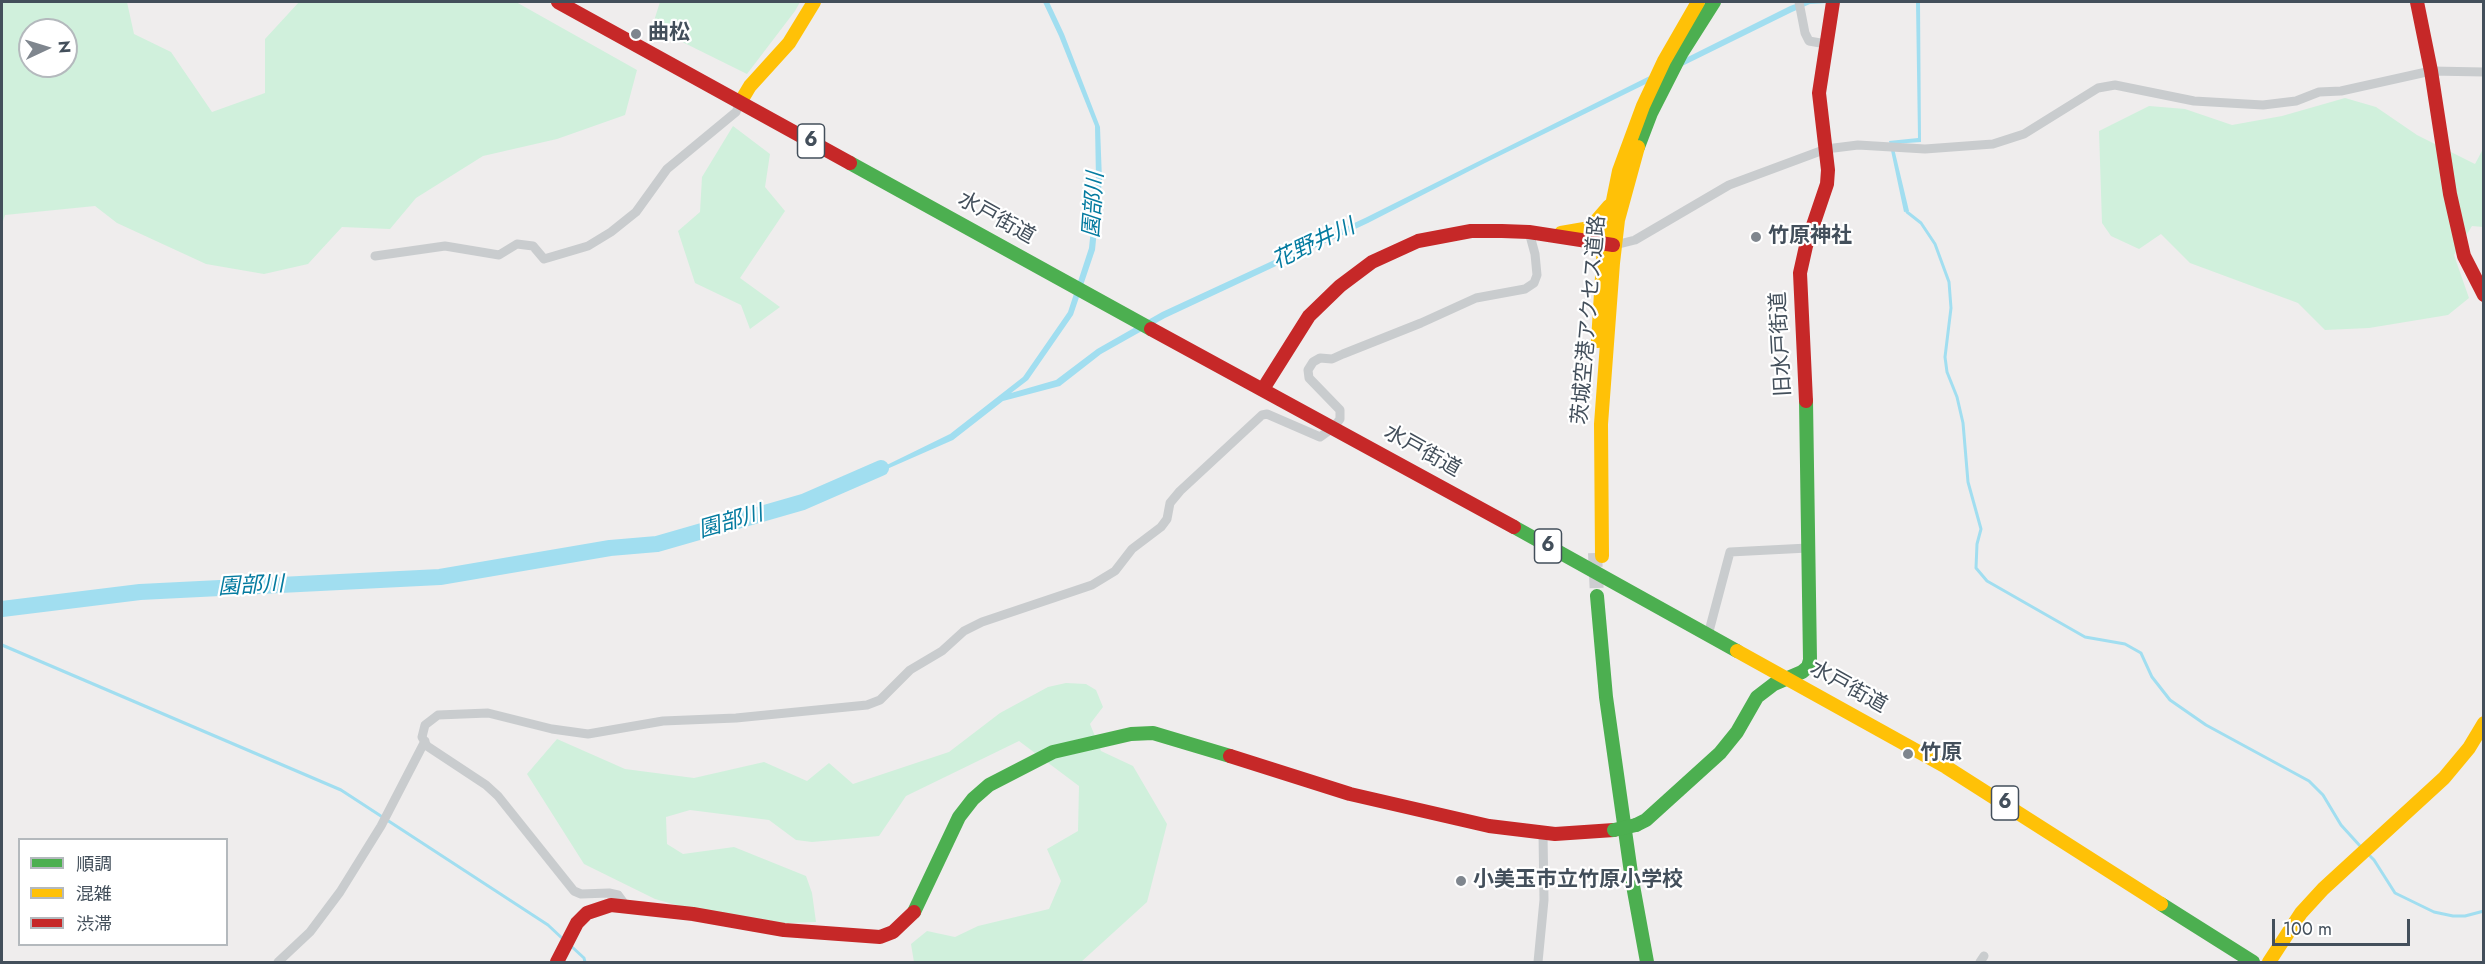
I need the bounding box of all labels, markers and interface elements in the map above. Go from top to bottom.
north arrow [18,18,78,78]
place label: 曲松 [648,21,690,47]
marker: 曲松 [629,27,643,41]
text: N [53,40,76,54]
road number: 6 [798,124,824,158]
water label: 園部川 [1080,171,1110,239]
street label: 水戸街道 [953,188,1039,250]
water label: 花野井川 [1269,214,1359,276]
street label: 茨城空港アクセス道路 [1568,214,1612,426]
place label: 竹原神社 [1768,224,1852,250]
marker: 竹原神社 [1749,230,1763,244]
street label: 旧水戸街道 [1767,291,1797,397]
street label: 水戸街道 [1379,421,1465,483]
water label: 園部川 [696,501,766,545]
road number: 6 [1534,529,1562,563]
water label: 園部川 [217,572,285,602]
street label: 水戸街道 [1805,657,1891,719]
place label: 竹原 [1920,741,1962,767]
marker: 竹原 [1901,747,1915,761]
road number: 6 [1992,786,2018,820]
legend [18,838,228,946]
text: 順調 [76,851,112,877]
place label: 小美玉市立竹原小学校 [1473,868,1683,894]
marker: 小美玉市立竹原小学校 [1454,874,1468,888]
text: 混雑 [76,881,112,907]
scale bar [2275,907,2413,945]
text: 渋滞 [76,911,112,937]
text: 100 m [2283,916,2332,942]

